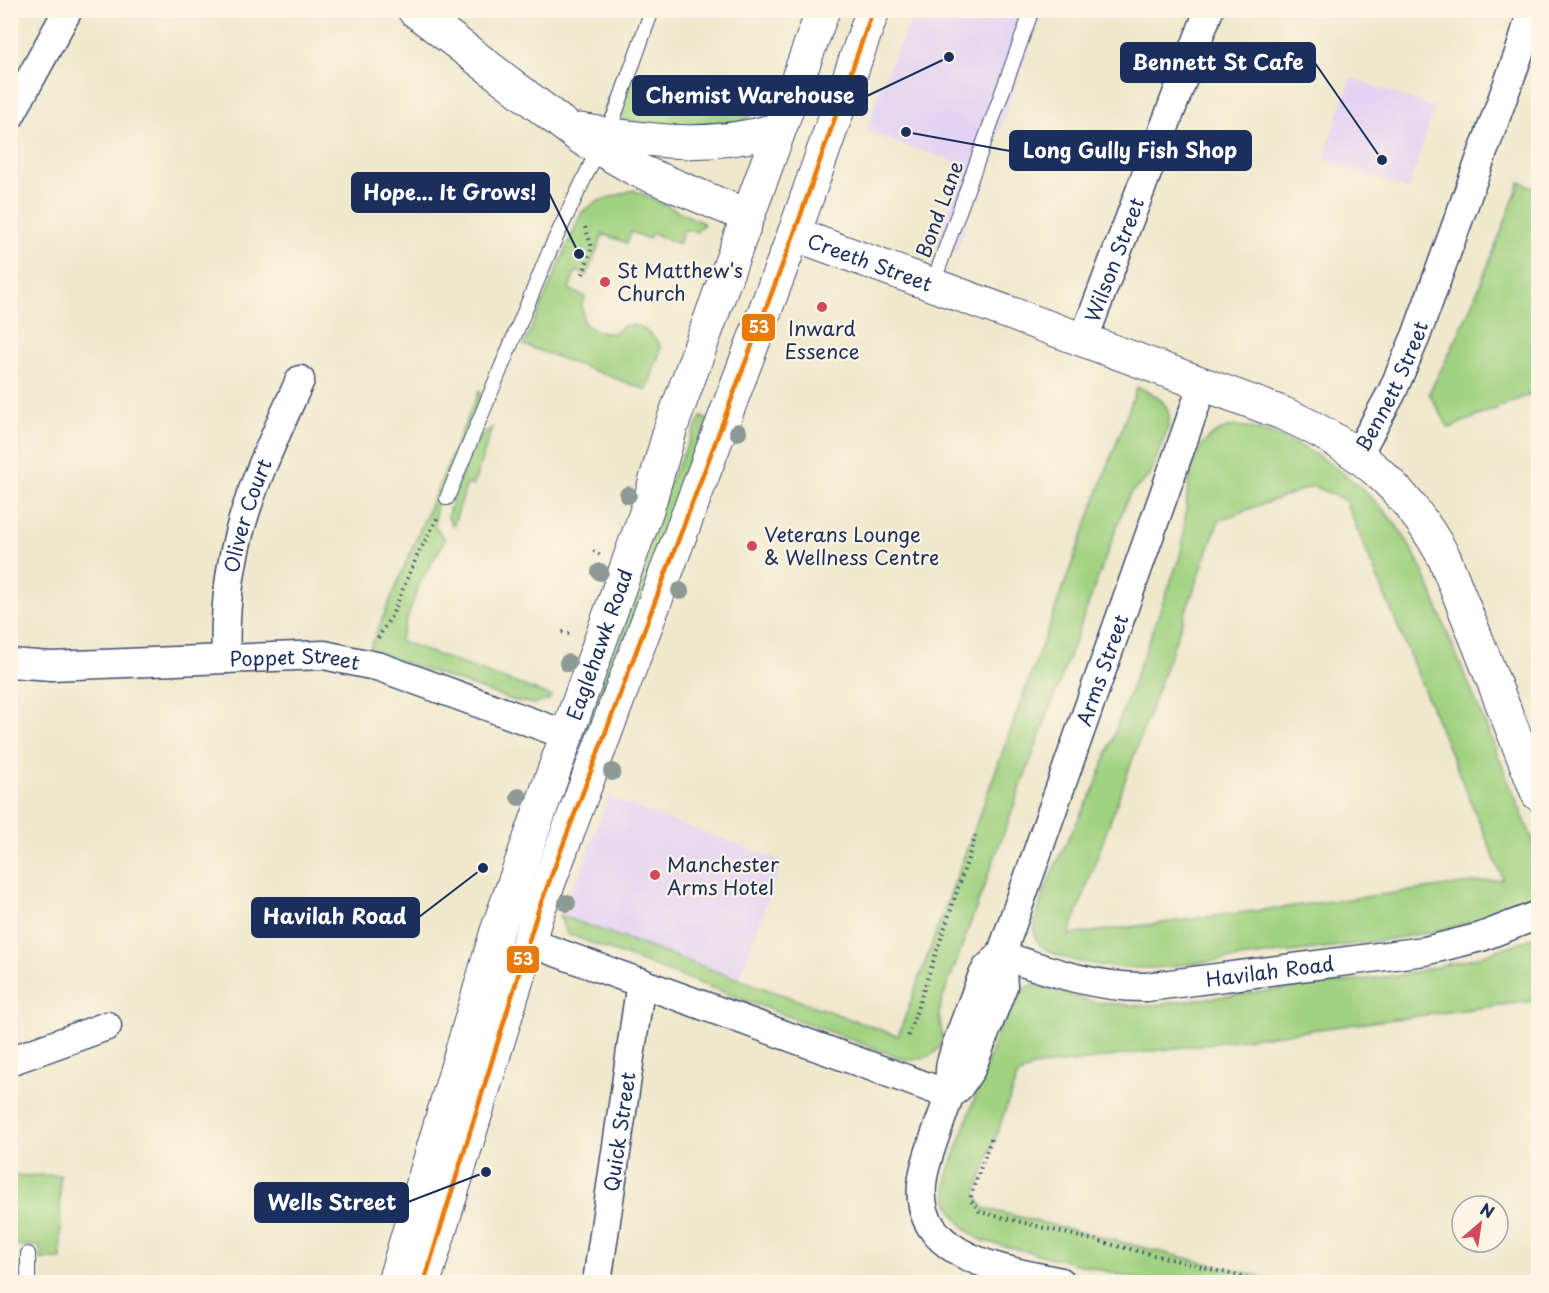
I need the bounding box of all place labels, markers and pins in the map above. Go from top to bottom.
callout: Bennett St Cafe [1121,43,1315,82]
callout: Chemist Warehouse [633,76,867,115]
callout: Long Gully Fish Shop [1010,131,1251,170]
callout: Hope... It Grows! [352,173,549,212]
place label: St Matthew's Church [617,255,743,308]
marker: St Matthew's Church [598,275,612,289]
marker: Inward Essence [815,300,829,314]
place label: Inward Essence [784,313,860,366]
place label: Veterans Lounge & Wellness Centre [764,519,939,572]
marker: Veterans Lounge & Wellness Centre [745,539,759,553]
place label: Manchester Arms Hotel [667,849,780,902]
marker: Manchester Arms Hotel [648,868,662,882]
callout: Havilah Road [252,898,419,937]
callout: Wells Street [255,1183,408,1222]

